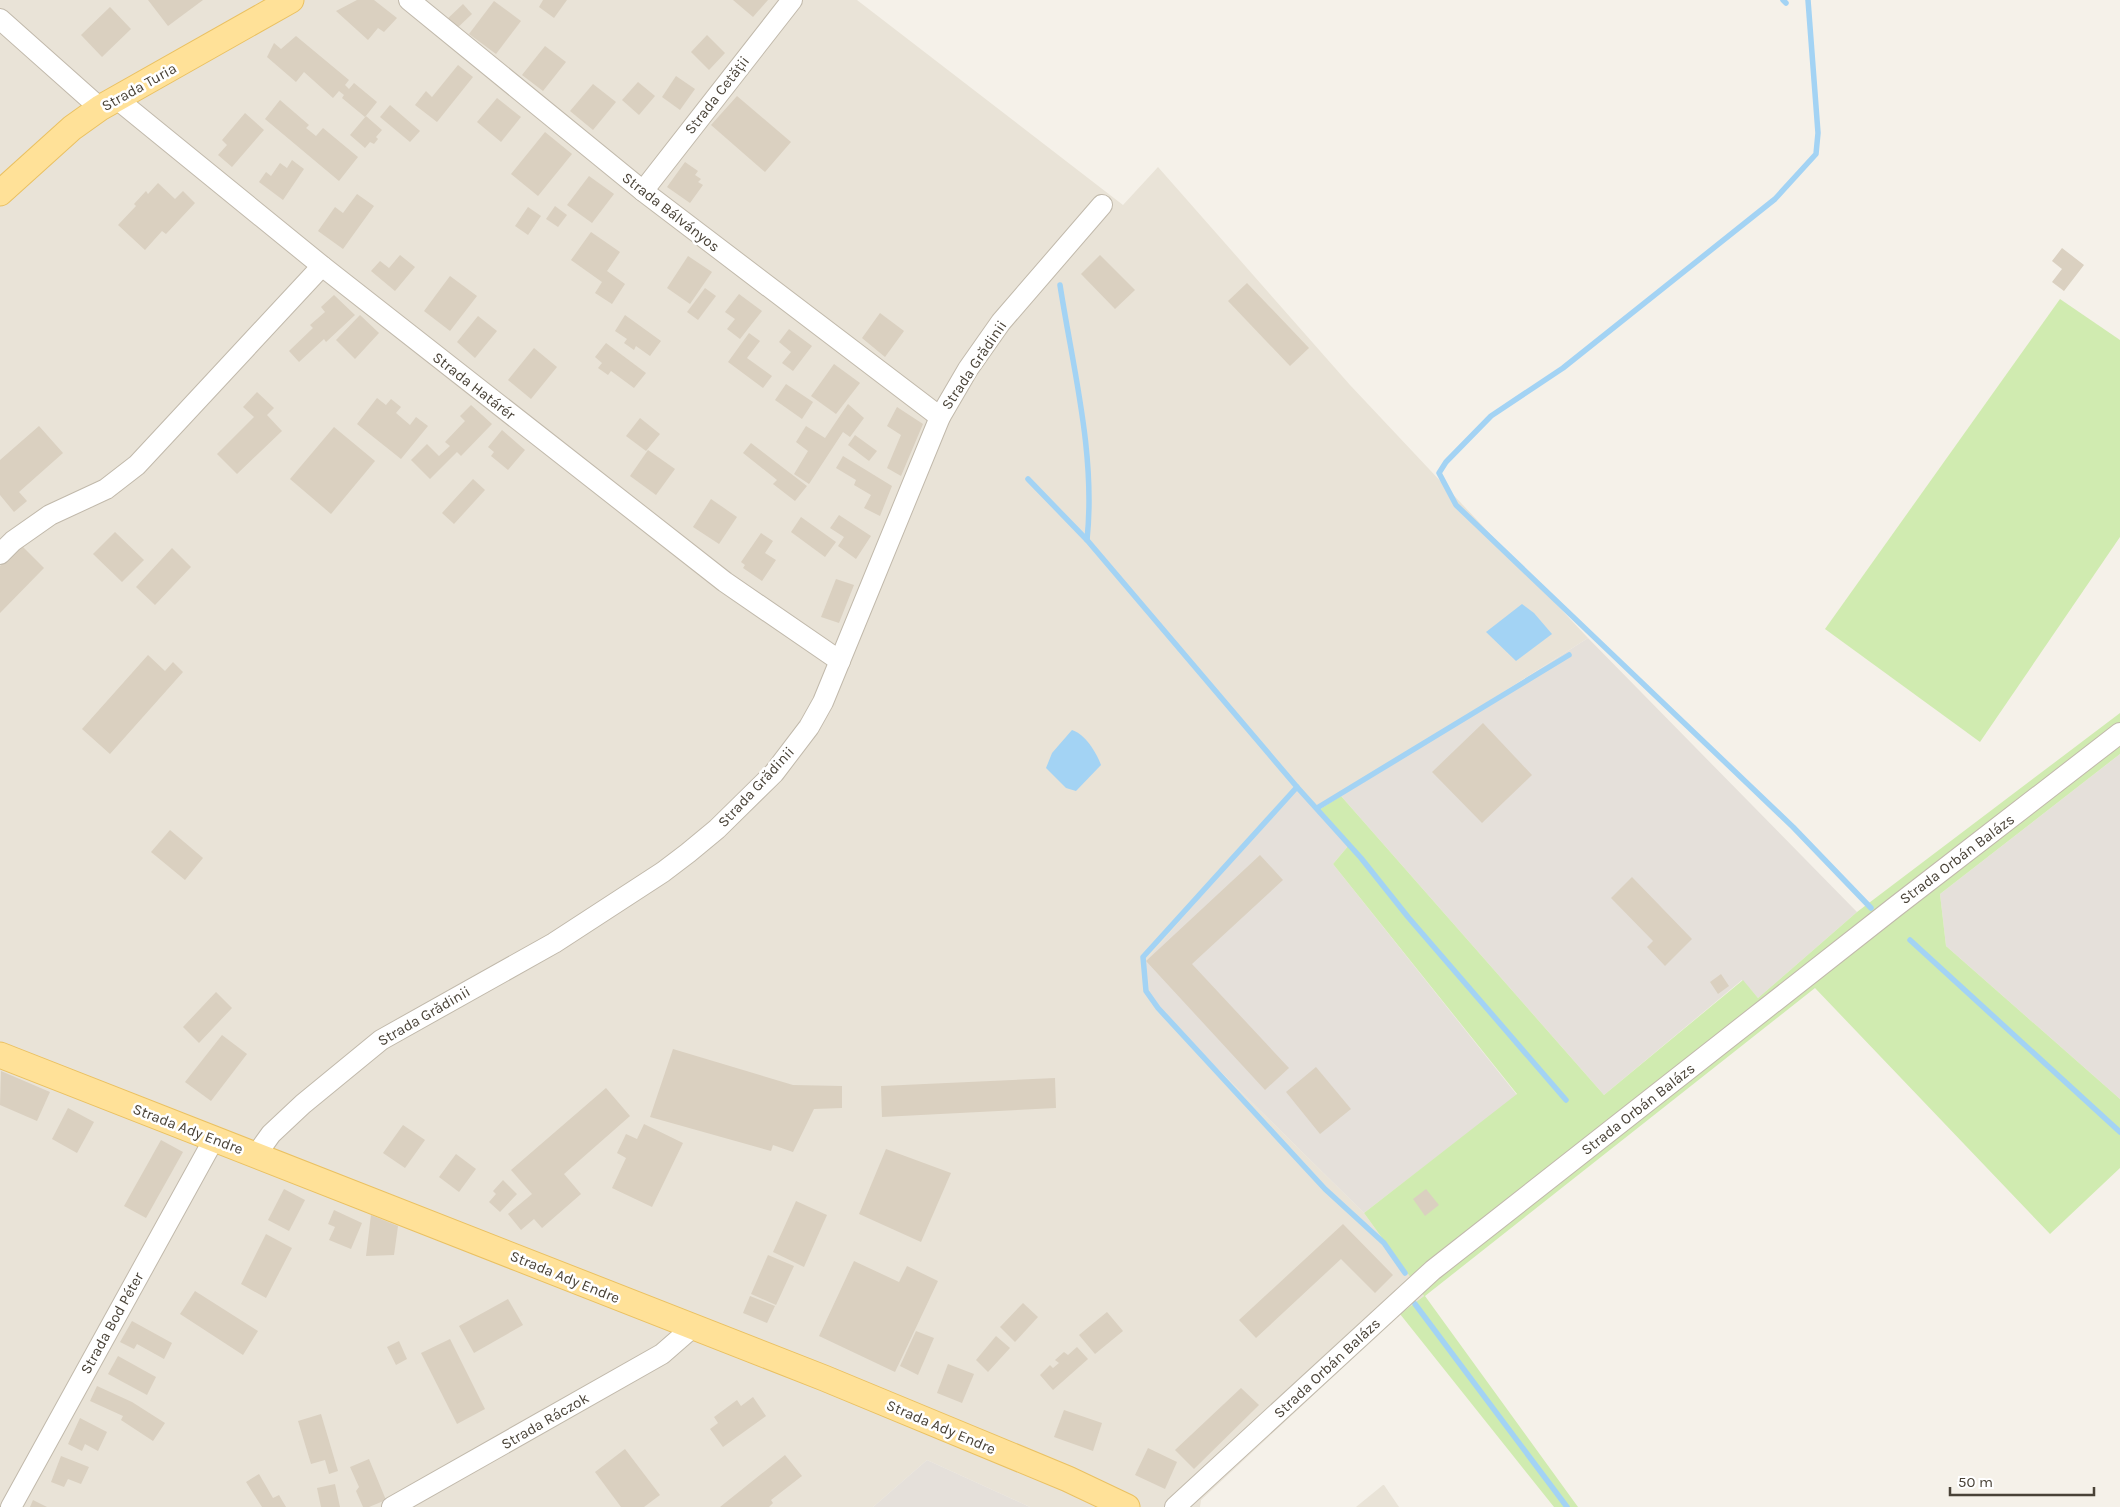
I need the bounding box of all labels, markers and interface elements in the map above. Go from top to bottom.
street label: Strada Cetății [681,52,753,138]
street label: Strada Turia [98,59,180,115]
street label: Strada Bálványos [619,168,723,256]
street label: Strada Grădinii [938,317,1010,413]
street label: Strada Határér [429,348,519,424]
street label: Strada Grădinii [714,743,798,831]
street label: Strada Orbán Balázs [1896,810,2018,908]
street label: Strada Grădinii [375,982,473,1050]
street label: Strada Orbán Balázs [1578,1059,1698,1159]
street label: Strada Ady Endre [130,1100,246,1158]
street label: Strada Ady Endre [508,1247,622,1307]
street label: Strada Bod Péter [77,1268,148,1377]
street label: Strada Orbán Balázs [1270,1314,1384,1422]
street label: Strada Ráczok [498,1389,592,1453]
street label: Strada Ady Endre [884,1396,998,1458]
scale bar [1950,1464,2094,1496]
text: 50 m [1958,1473,1993,1491]

